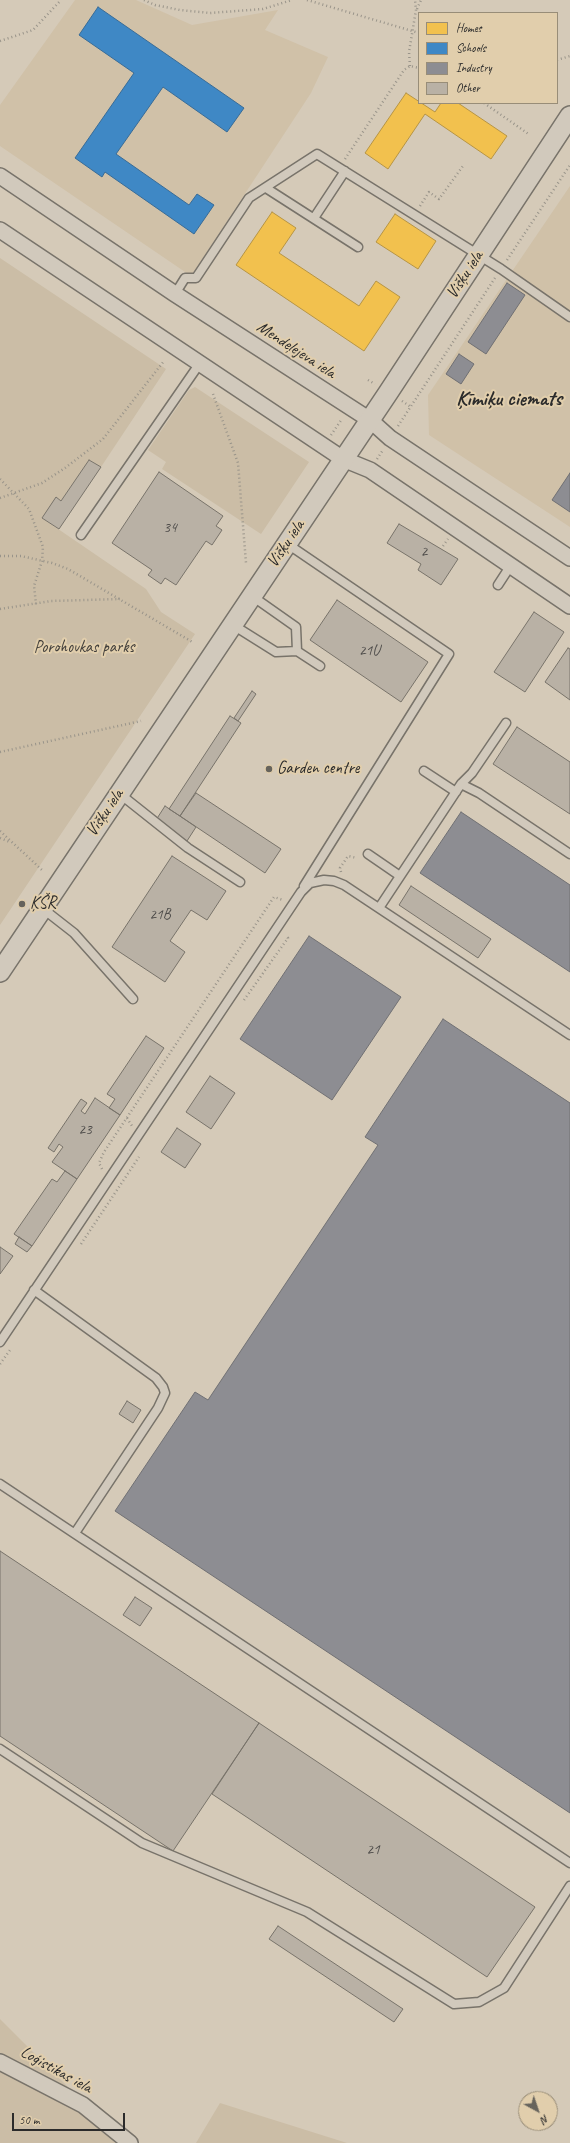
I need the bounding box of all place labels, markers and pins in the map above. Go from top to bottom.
place label: Garden centre [277,759,359,779]
marker: Garden centre [264,764,274,774]
place label: ĶŠR [30,894,56,914]
marker: ĶŠR [17,899,27,909]

